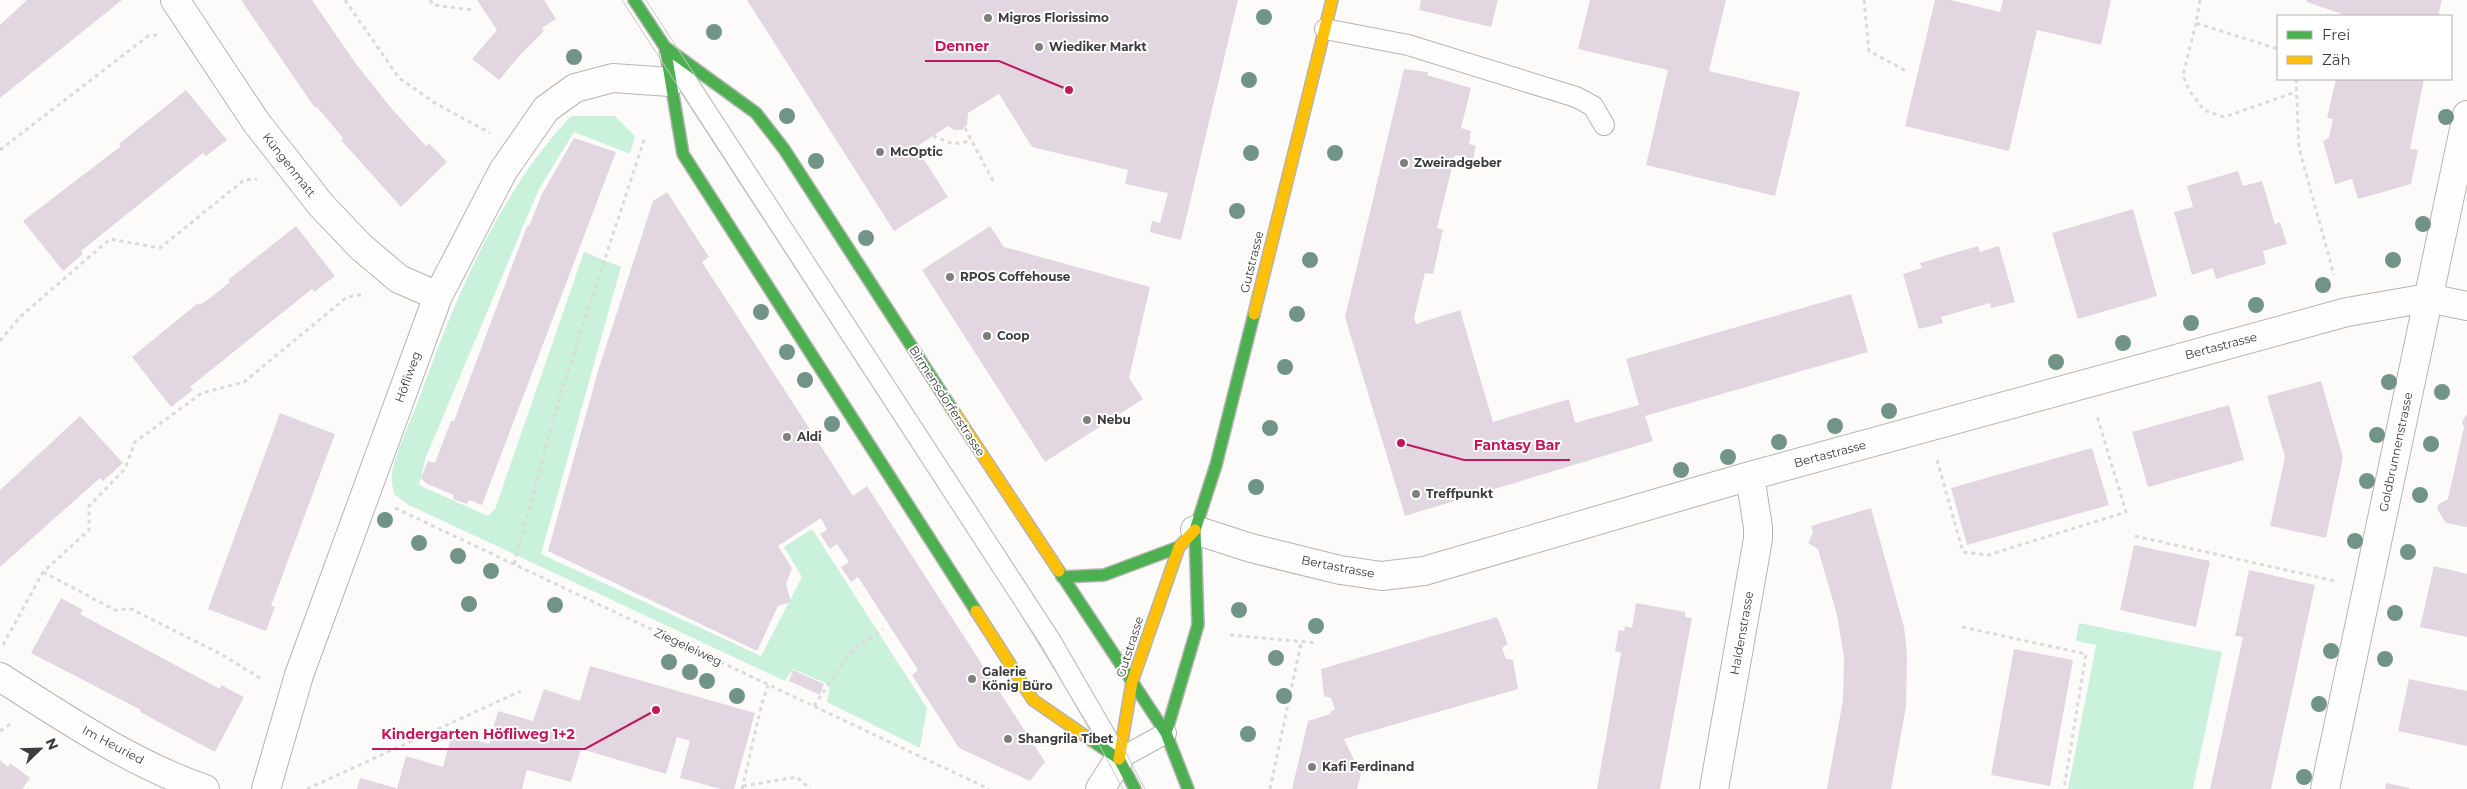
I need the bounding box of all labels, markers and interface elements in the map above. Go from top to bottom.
place label: Migros Florissimo [998,10,1109,25]
marker: Migros Florissimo [982,12,994,24]
legend [2277,15,2452,80]
text: Frei [2322,25,2350,44]
callout: Denner [925,32,999,61]
text: Denner [935,37,989,55]
place label: Wiediker Markt [1049,39,1148,54]
marker: Wiediker Markt [1033,41,1045,53]
text: Zäh [2322,50,2351,69]
street label: Küngenmatt [260,130,319,200]
place label: McOptic [890,144,943,159]
marker: McOptic [874,146,886,158]
place label: Zweiradgeber [1414,155,1502,170]
marker: Zweiradgeber [1398,157,1410,169]
street label: Gutstrasse [1237,229,1266,294]
place label: RPOS Coffehouse [960,269,1071,284]
marker: RPOS Coffehouse [944,271,956,283]
place label: Coop [997,328,1029,343]
street label: Bertastrasse [2183,329,2259,362]
marker: Coop [981,330,993,342]
street label: Birmensdorferstrasse [906,343,989,459]
street label: Höfliweg [391,349,424,405]
street label: Goldbrunnenstrasse [2376,391,2416,513]
place label: Nebu [1097,412,1131,427]
marker: Nebu [1081,414,1093,426]
place label: Aldi [796,429,822,444]
marker: Aldi [781,431,793,443]
callout: Fantasy Bar [1464,431,1570,460]
text: Fantasy Bar [1474,436,1560,454]
street label: Bertastrasse [1792,437,1868,470]
place label: Treffpunkt [1426,486,1494,501]
marker: Treffpunkt [1410,488,1422,500]
street label: Bertastrasse [1300,552,1376,581]
street label: Haldenstrasse [1727,590,1756,676]
street label: Gutstrasse [1113,614,1146,679]
street label: Ziegeleiweg [652,624,725,669]
place label: Galerie König Büro [982,664,1053,693]
marker: Galerie König Büro [966,673,978,685]
callout: Kindergarten Höfliweg 1+2 [372,720,585,749]
street label: Im Heuried [80,722,147,767]
north arrow [15,724,65,774]
text: Kindergarten Höfliweg 1+2 [381,725,575,743]
place label: Shangrila Tibet [1018,731,1114,746]
marker: Shangrila Tibet [1002,733,1014,745]
text: N [41,735,62,753]
place label: Kafi Ferdinand [1322,759,1414,774]
marker: Kafi Ferdinand [1306,761,1318,773]

